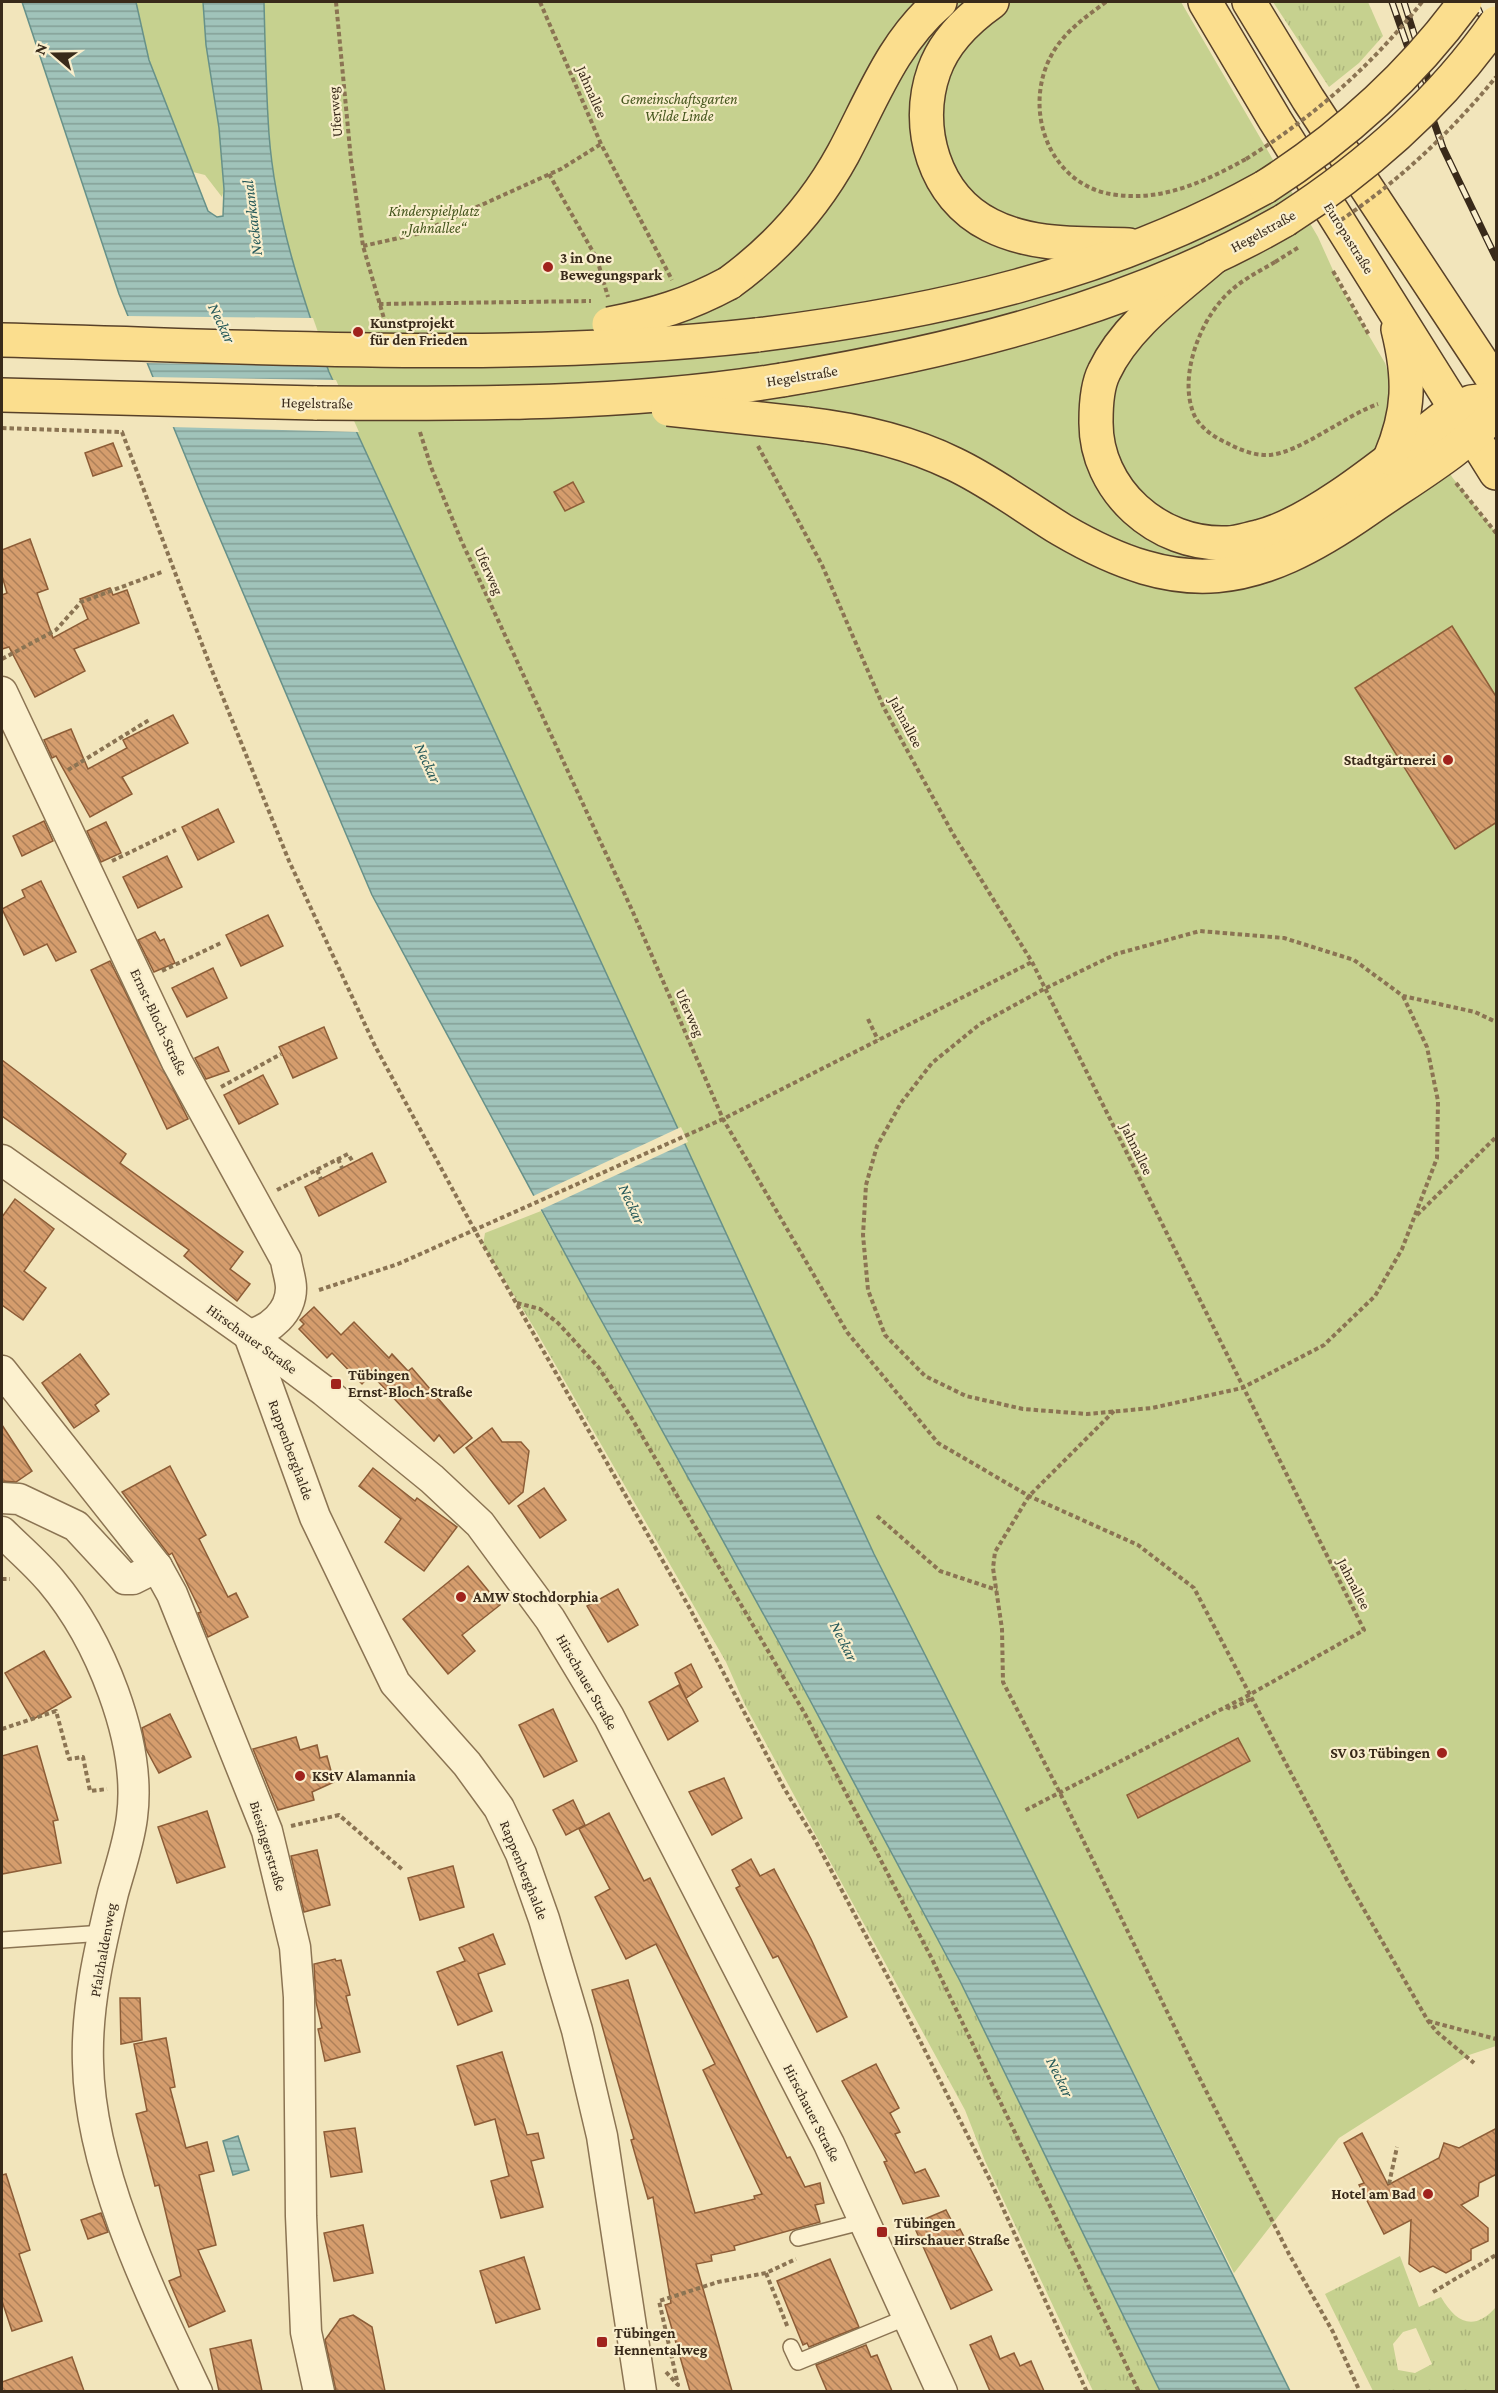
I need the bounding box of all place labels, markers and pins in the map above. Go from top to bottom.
place label: 3 in One Bewegungspark [560,250,663,283]
marker: 3 in One Bewegungspark [541,260,555,274]
place label: Kunstprojekt für den Frieden [370,315,468,348]
marker: Kunstprojekt für den Frieden [351,325,365,339]
place label: Stadtgärtnerei [1344,752,1437,768]
marker: Stadtgärtnerei [1441,753,1455,767]
place label: Tübingen Ernst-Bloch-Straße [348,1367,472,1400]
marker: Tübingen Ernst-Bloch-Straße [329,1377,343,1391]
place label: AMW Stochdorphia [472,1589,599,1605]
marker: AMW Stochdorphia [454,1590,468,1604]
place label: SV 03 Tübingen [1330,1745,1430,1761]
marker: SV 03 Tübingen [1435,1746,1449,1760]
place label: KStV Alamannia [312,1768,416,1784]
marker: KStV Alamannia [293,1769,307,1783]
place label: Hotel am Bad [1331,2186,1417,2202]
marker: Hotel am Bad [1421,2187,1435,2201]
place label: Tübingen Hirschauer Straße [894,2215,1010,2248]
marker: Tübingen Hirschauer Straße [875,2225,889,2239]
place label: Tübingen Hennentalweg [614,2325,708,2358]
marker: Tübingen Hennentalweg [595,2335,609,2349]

